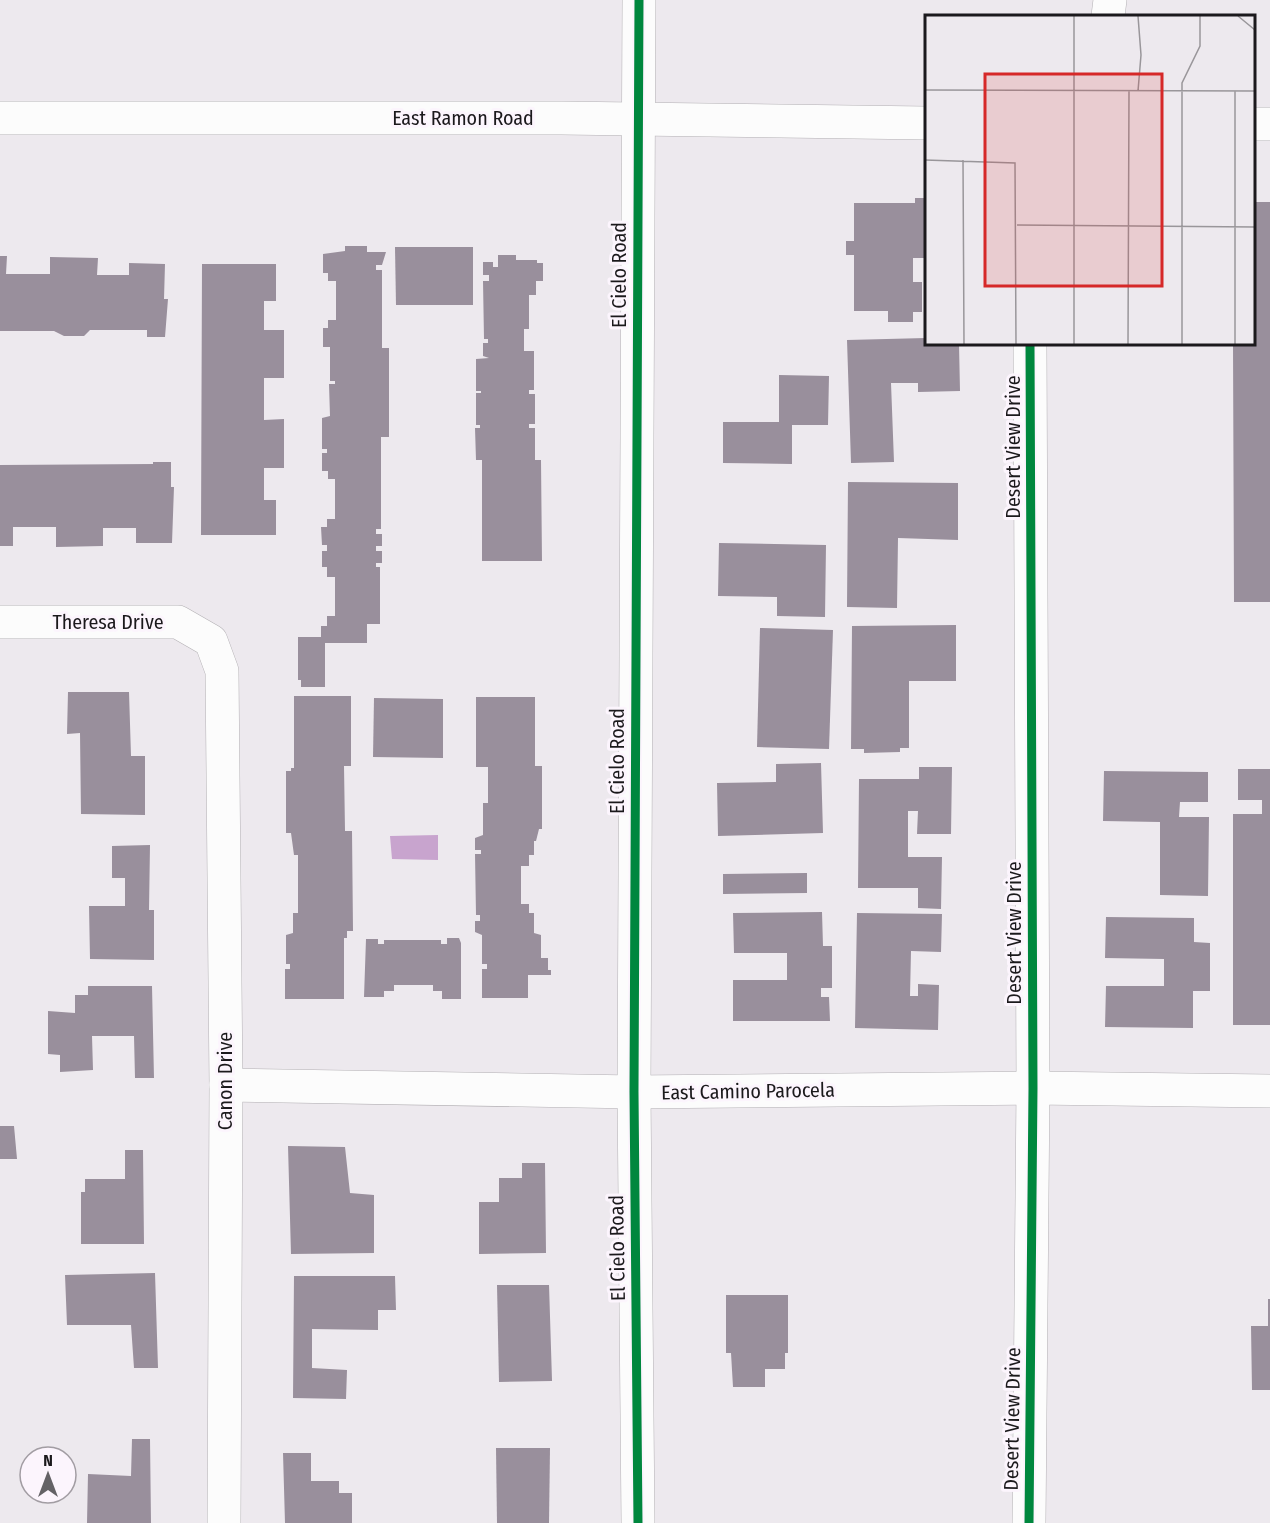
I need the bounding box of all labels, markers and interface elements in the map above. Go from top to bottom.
inset map [925,15,1255,345]
street label: East Ramon Road [392,106,534,130]
street label: El Cielo Road [607,222,631,328]
street label: Desert View Drive [1001,375,1025,519]
street label: Theresa Drive [52,610,164,634]
street label: El Cielo Road [605,708,629,814]
street label: Desert View Drive [1002,861,1026,1005]
street label: Canon Drive [213,1032,237,1130]
street label: East Camino Parocela [661,1077,835,1105]
street label: El Cielo Road [604,1195,630,1301]
street label: Desert View Drive [999,1347,1025,1491]
north arrow [18,1445,78,1505]
text: N [43,1451,53,1470]

